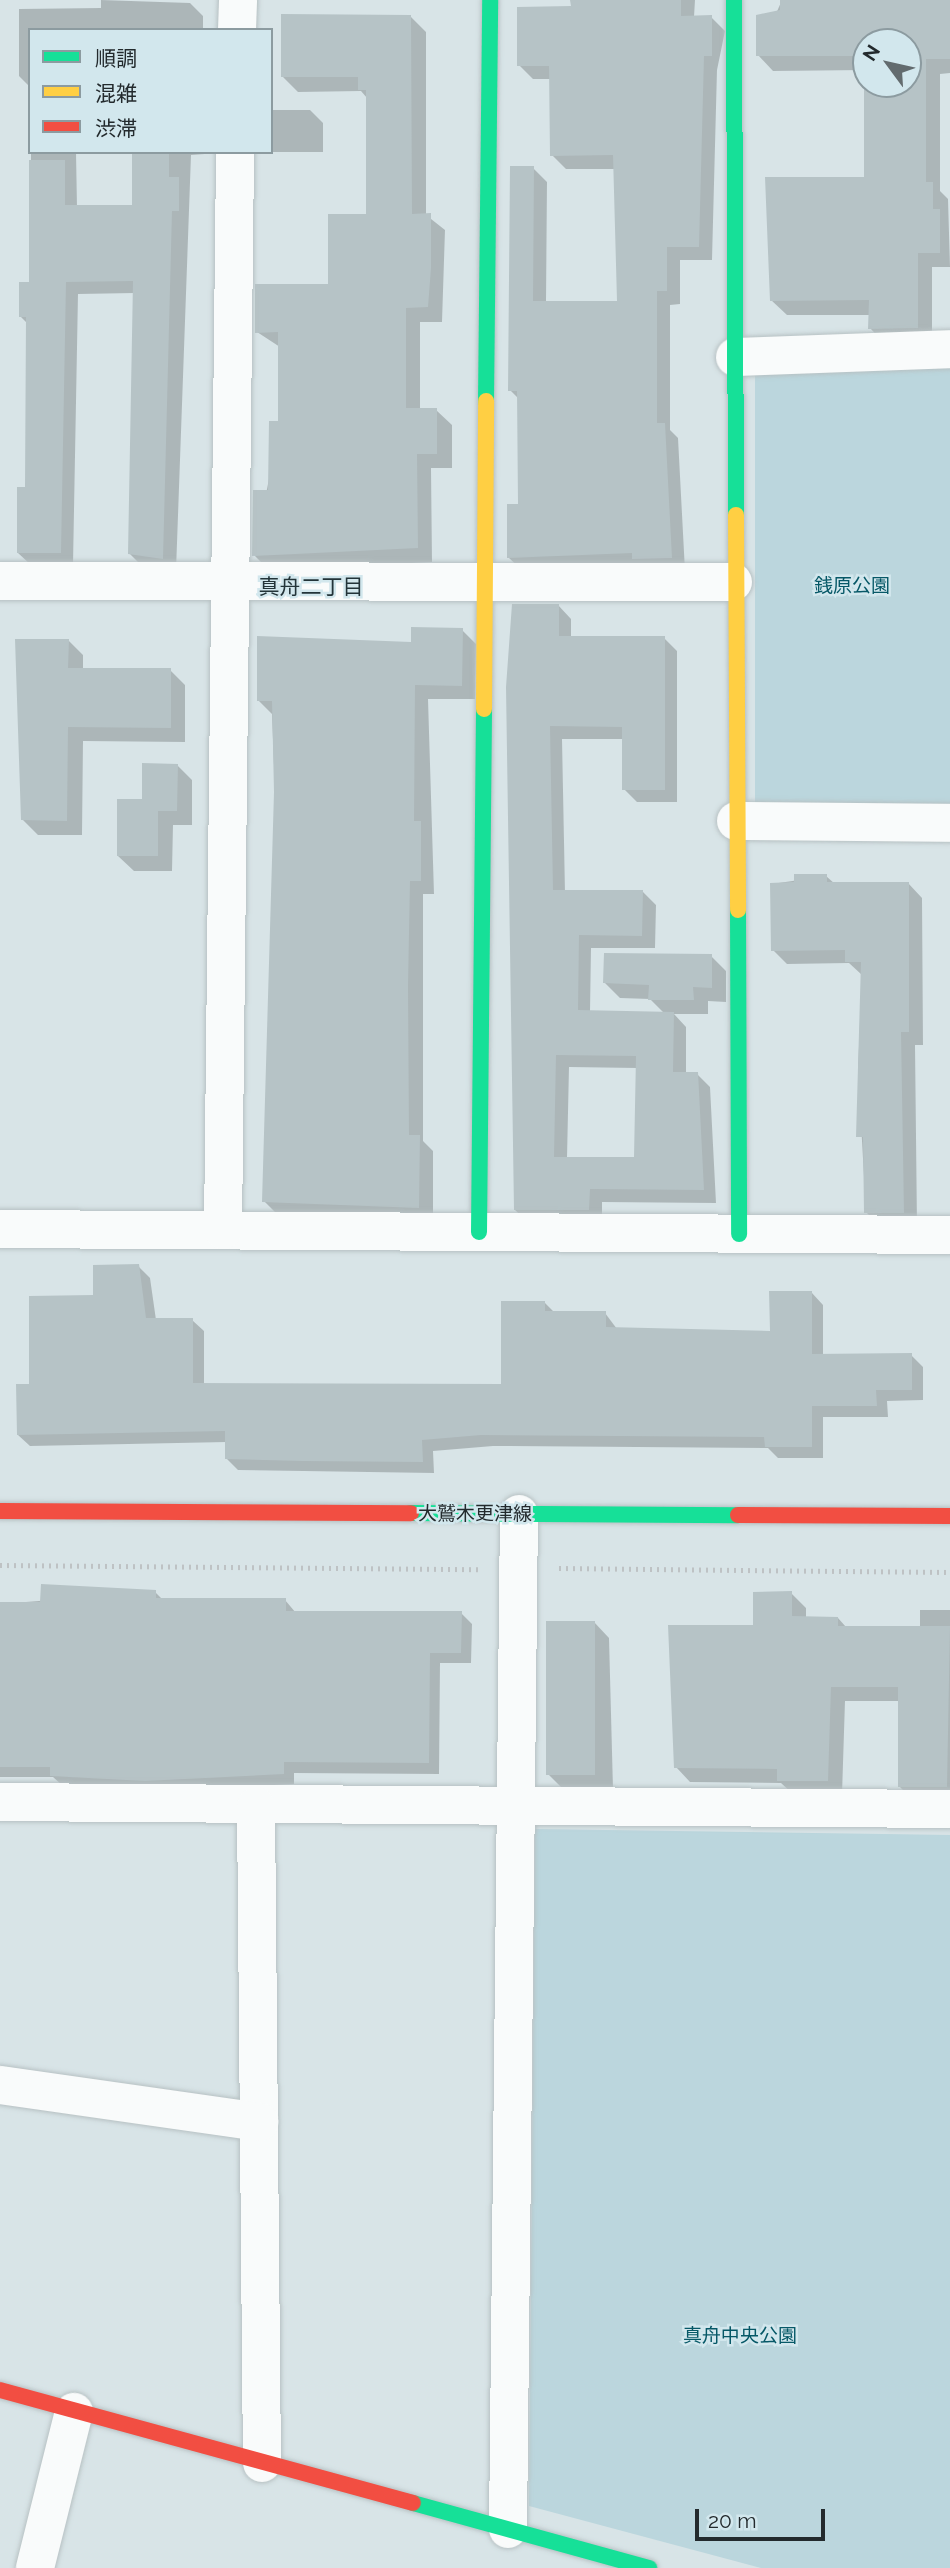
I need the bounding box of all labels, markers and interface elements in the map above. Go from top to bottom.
legend [28,28,273,154]
north arrow [852,28,922,98]
text: N [858,41,884,65]
text: 順調 [95,46,137,71]
text: 混雑 [95,81,137,106]
text: 渋滞 [95,116,137,141]
district label: 真舟二丁目 [259,574,363,600]
park label: 銭原公園 [814,575,890,597]
street label: 大鷲木更津線 [418,1503,532,1525]
park label: 真舟中央公園 [683,2325,797,2347]
scale bar [698,2494,828,2538]
text: 20 m [708,2508,756,2533]

